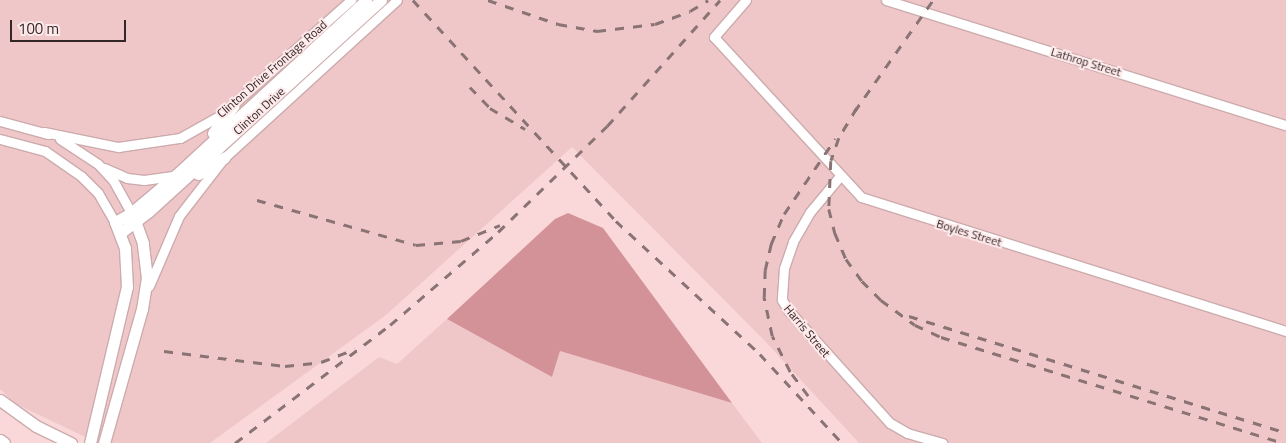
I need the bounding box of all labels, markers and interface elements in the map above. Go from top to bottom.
scale bar [12,10,129,42]
text: 100 m [18,17,59,40]
street label: Clinton Drive Frontage Road [214,17,330,121]
street label: Lathrop Street [1049,44,1123,80]
street label: Clinton Drive [230,84,288,138]
street label: Boyles Street [935,216,1003,250]
street label: Harris Street [781,302,833,360]

